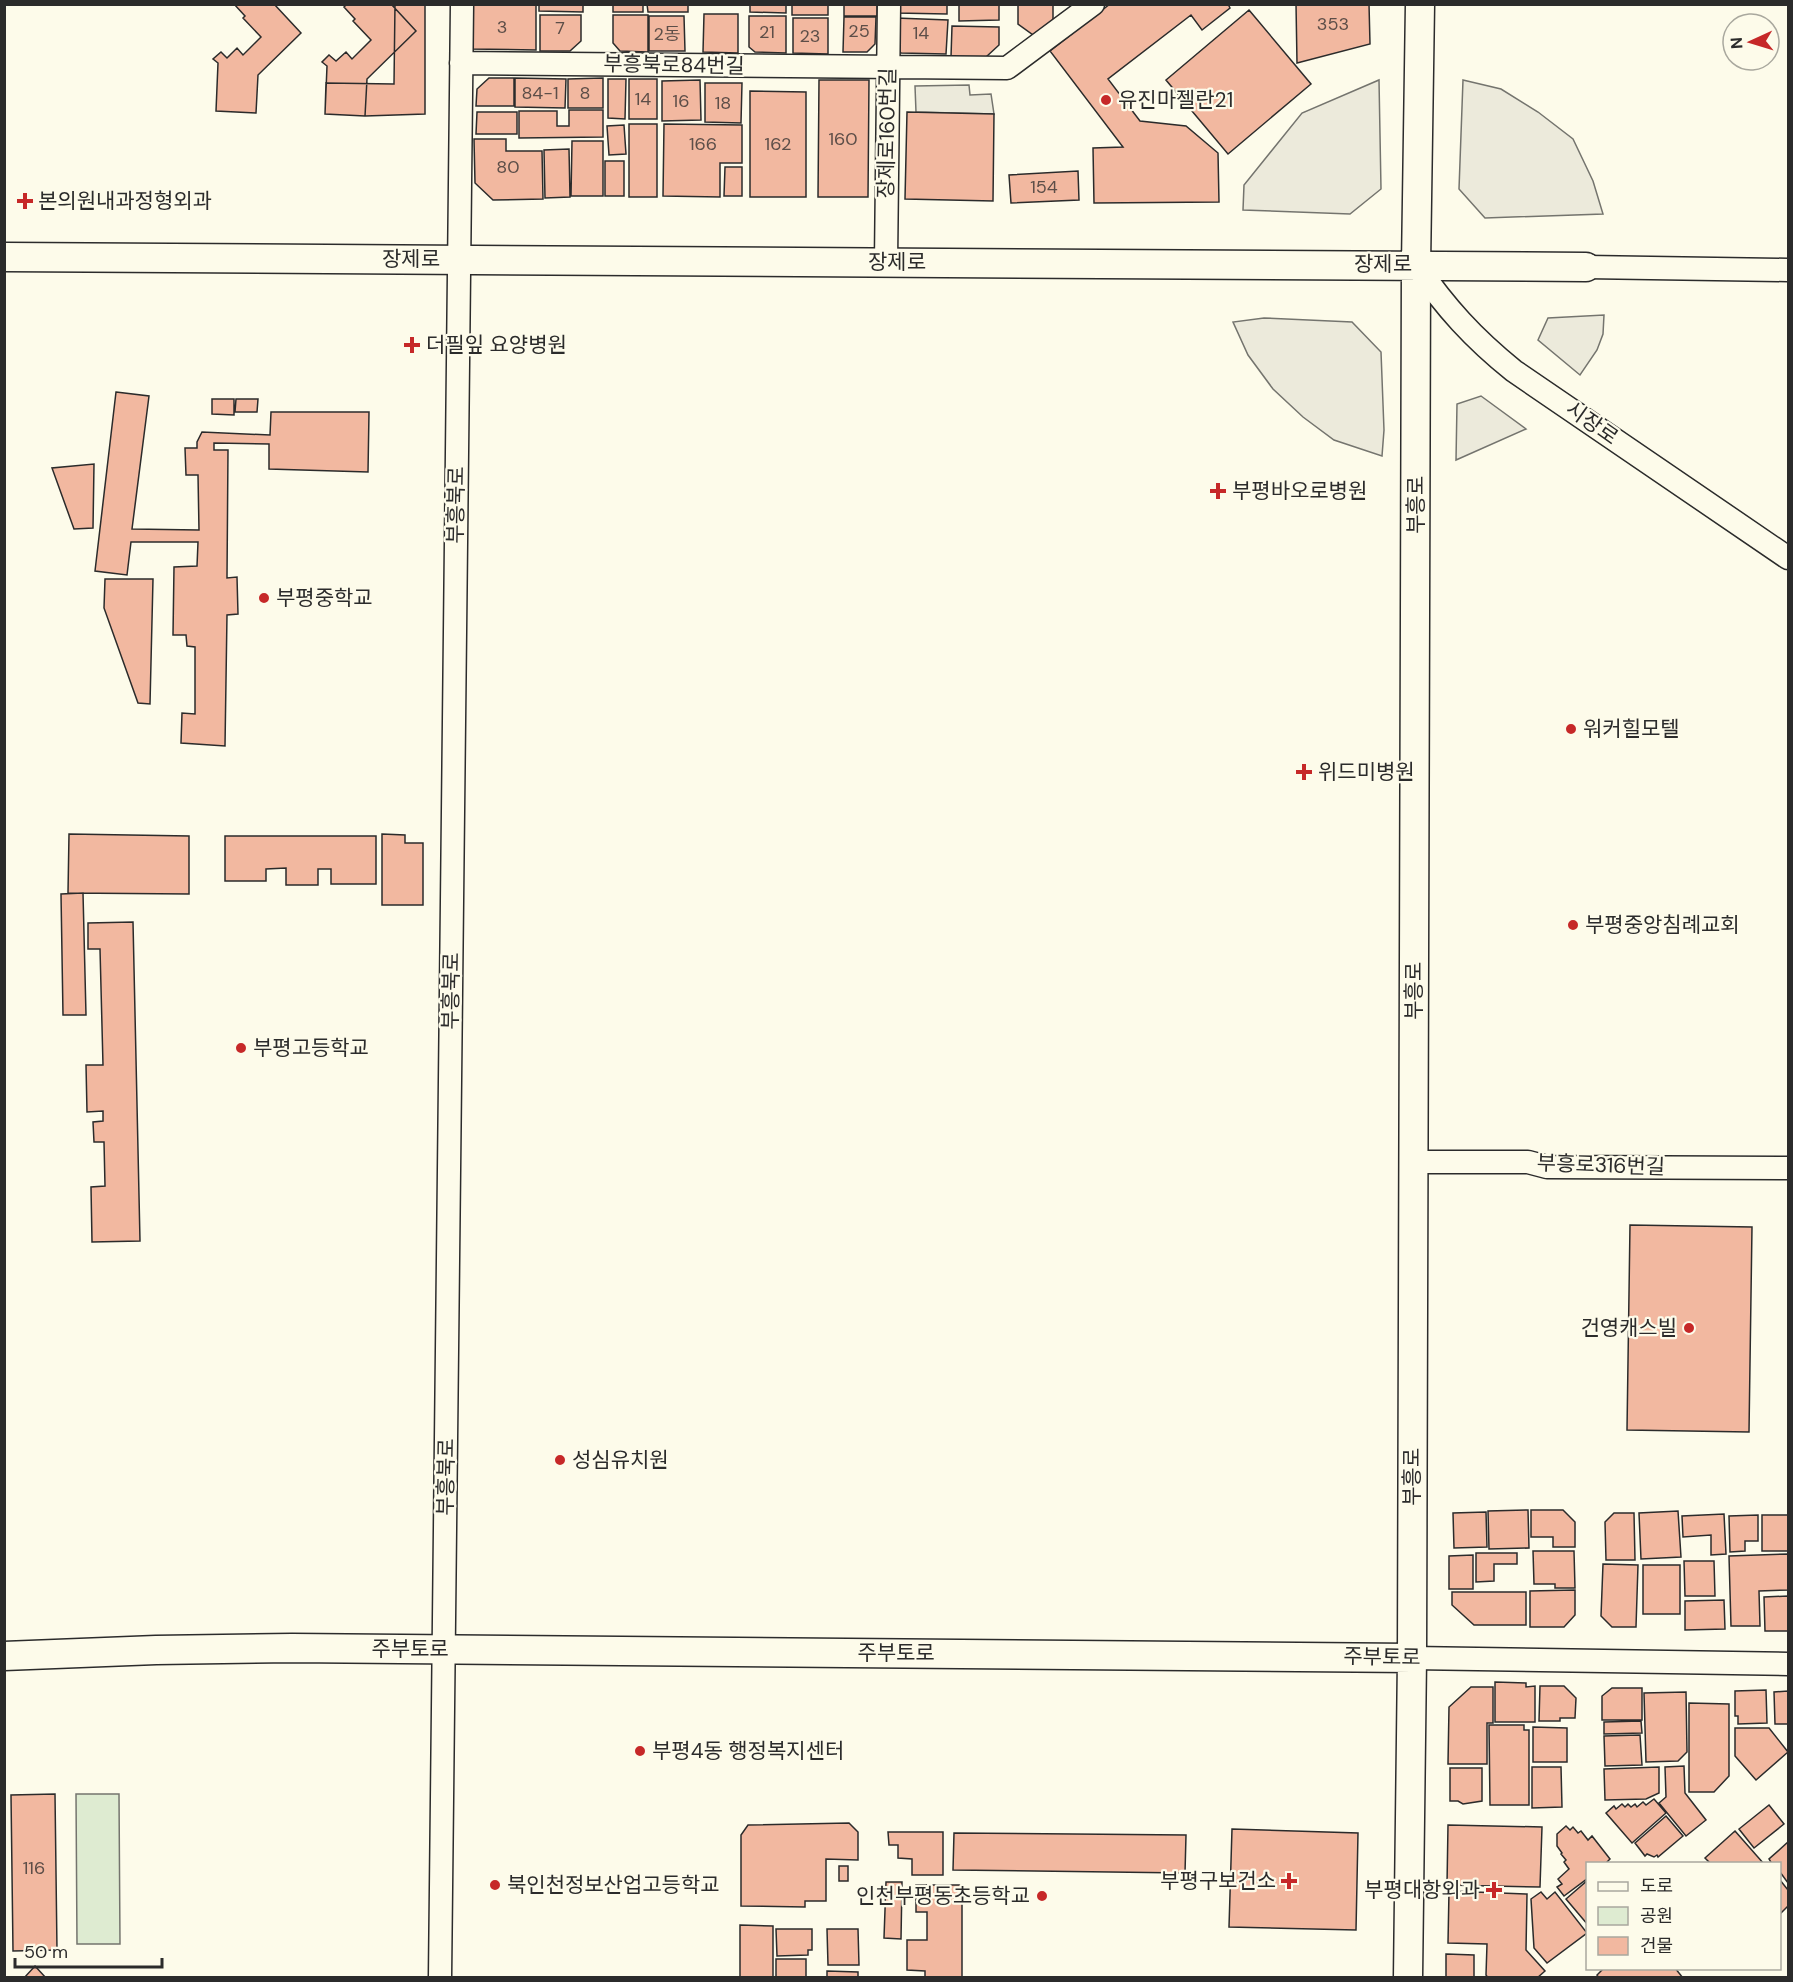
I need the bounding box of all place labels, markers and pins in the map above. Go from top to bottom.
place label: 유진마젤란21 [1118,86,1233,114]
marker: 유진마젤란21 [1099,93,1113,107]
place label: 본의원내과정형외과 [38,187,212,215]
marker: 본의원내과정형외과 [16,192,34,210]
place label: 더필잎 요양병원 [426,331,567,359]
marker: 더필잎 요양병원 [403,336,421,354]
place label: 부평바오로병원 [1232,477,1367,505]
marker: 부평바오로병원 [1209,482,1227,500]
place label: 부평중학교 [276,584,373,612]
marker: 부평중학교 [257,591,271,605]
place label: 워커힐모텔 [1583,715,1680,743]
marker: 워커힐모텔 [1564,722,1578,736]
place label: 위드미병원 [1318,758,1415,786]
marker: 위드미병원 [1295,763,1313,781]
place label: 부평중앙침례교회 [1585,911,1740,939]
marker: 부평중앙침례교회 [1566,918,1580,932]
place label: 부평고등학교 [253,1034,369,1062]
marker: 부평고등학교 [234,1041,248,1055]
place label: 건영캐스빌 [1580,1314,1677,1342]
marker: 건영캐스빌 [1682,1321,1696,1335]
place label: 성심유치원 [572,1446,669,1474]
marker: 성심유치원 [553,1453,567,1467]
place label: 부평4동 행정복지센터 [652,1737,844,1765]
marker: 부평4동 행정복지센터 [633,1744,647,1758]
place label: 부평구보건소 [1160,1867,1276,1895]
place label: 북인천정보산업고등학교 [507,1871,720,1899]
marker: 부평구보건소 [1280,1872,1298,1890]
place label: 부평대항외과 [1364,1876,1480,1904]
marker: 북인천정보산업고등학교 [488,1878,502,1892]
marker: 부평대항외과 [1485,1881,1503,1899]
place label: 인천부평동초등학교 [856,1882,1030,1910]
marker: 인천부평동초등학교 [1035,1889,1049,1903]

